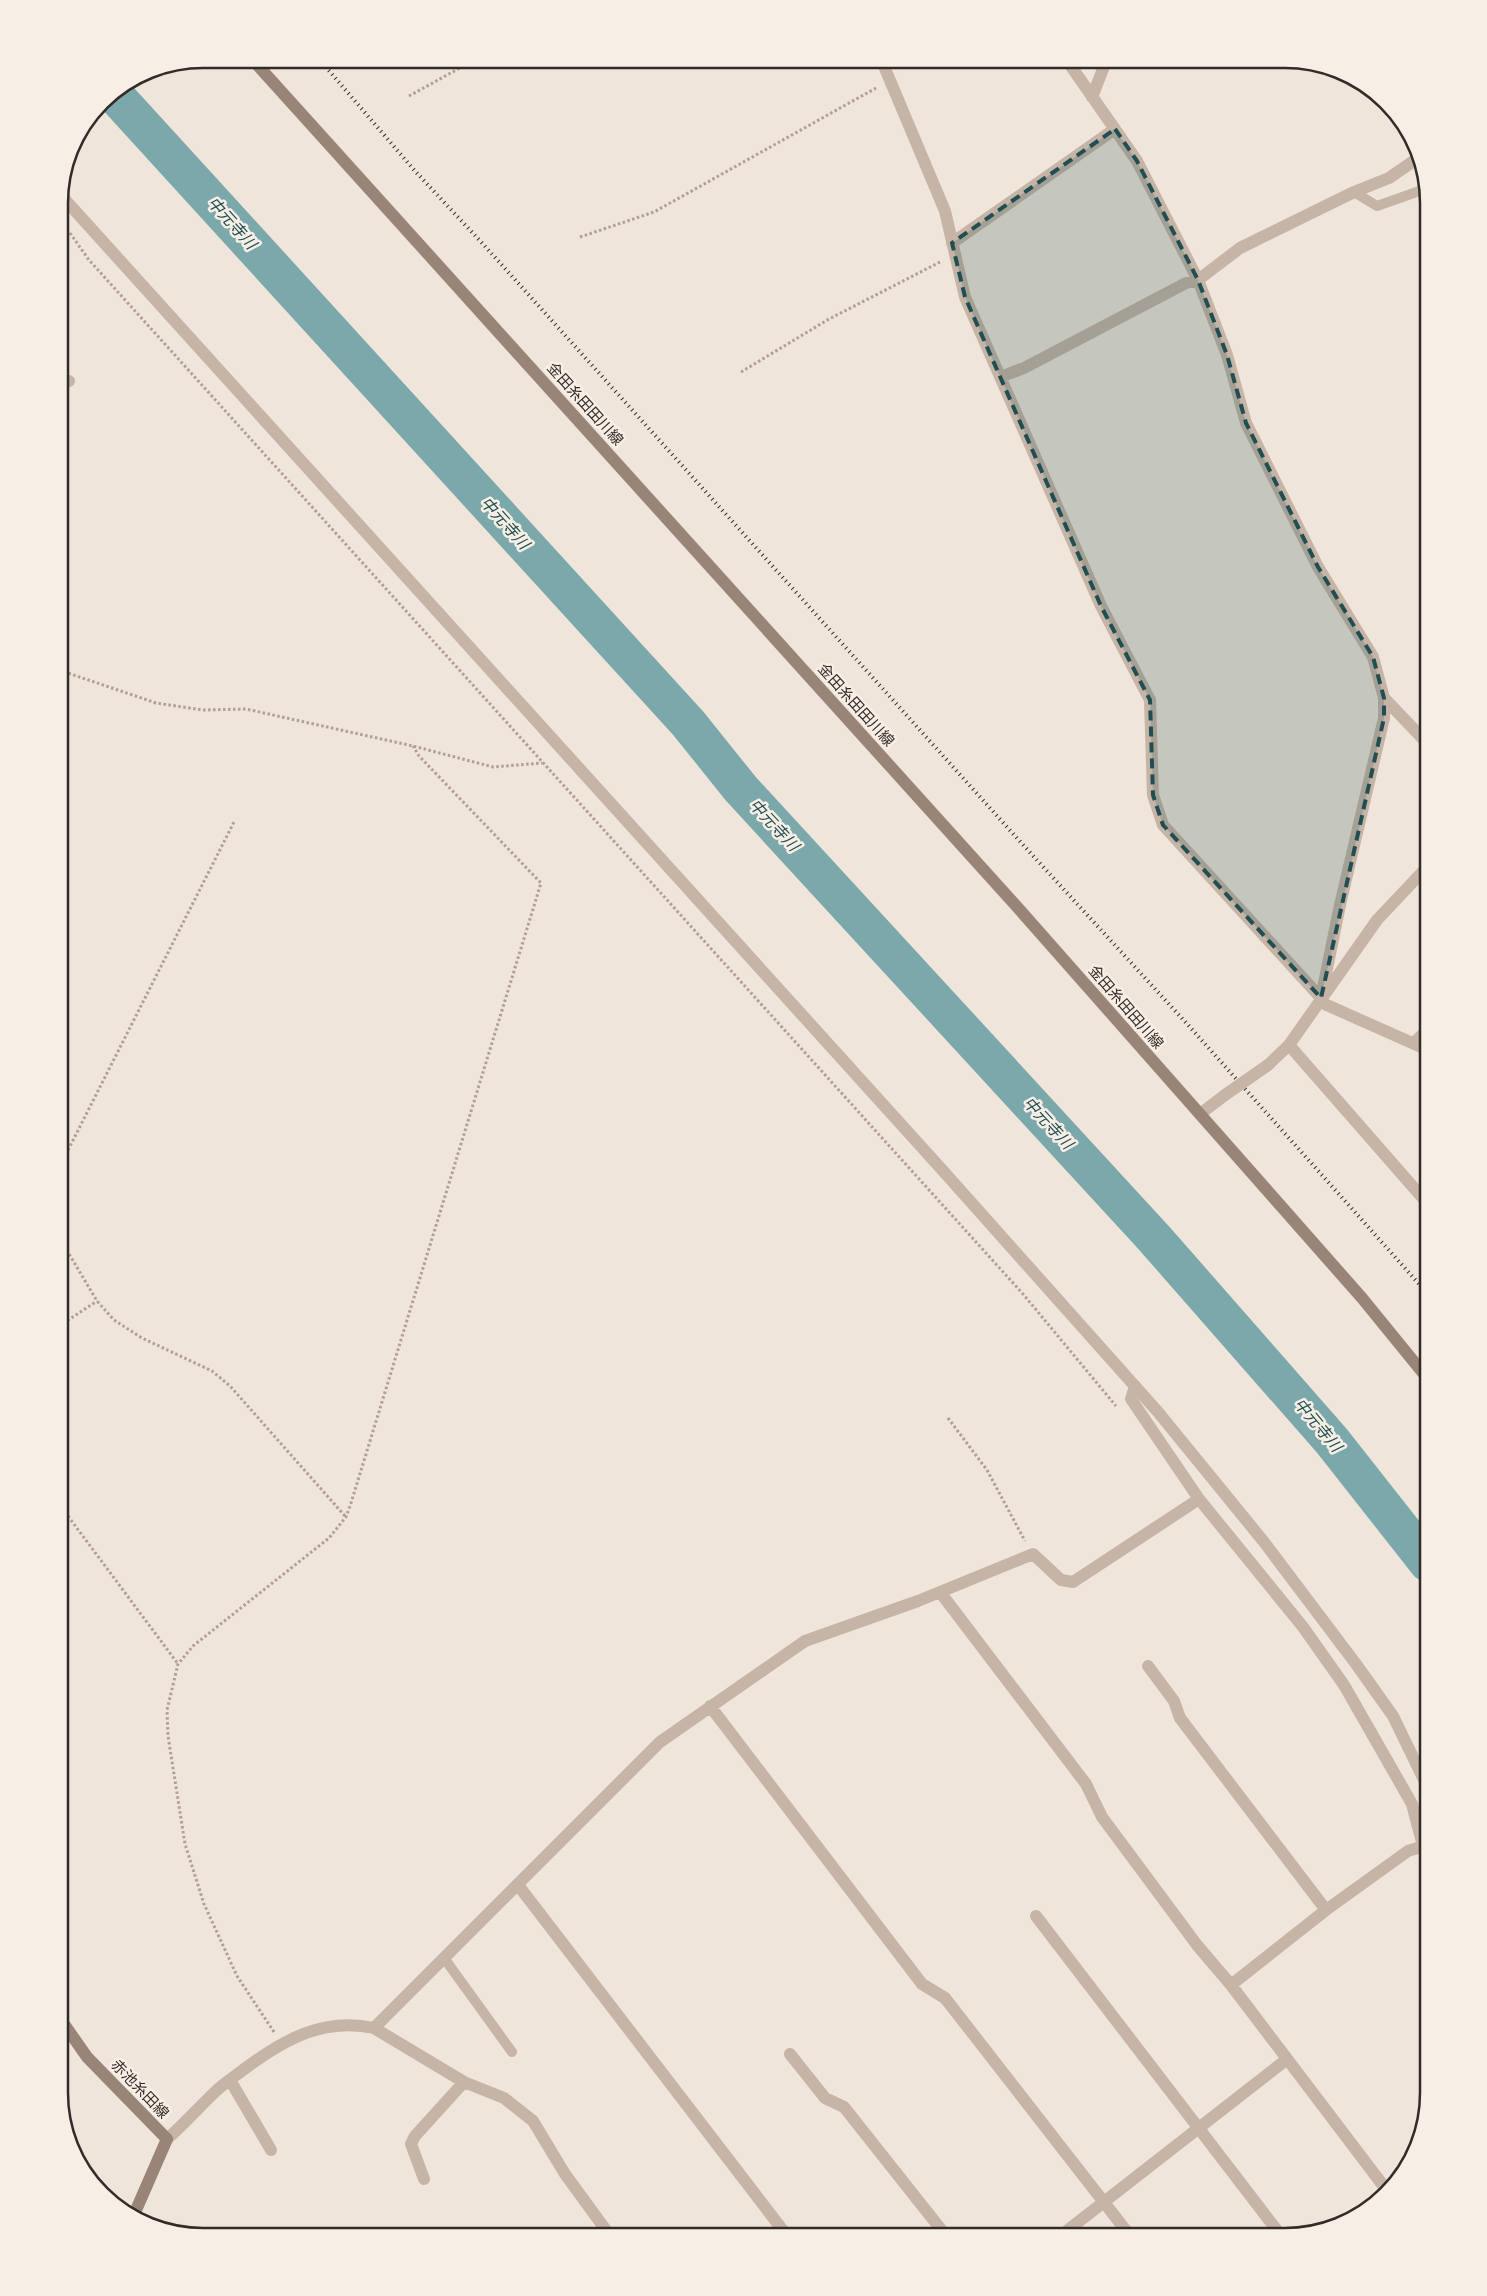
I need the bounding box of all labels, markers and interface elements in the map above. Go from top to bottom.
water label: 中元寺川 [204,193,262,255]
street label: 金田糸田田川線 [543,359,627,449]
water label: 中元寺川 [477,493,535,555]
street label: 金田糸田田川線 [814,660,898,750]
water label: 中元寺川 [745,795,804,856]
street label: 金田糸田田川線 [1085,961,1167,1053]
water label: 中元寺川 [1019,1093,1078,1154]
water label: 中元寺川 [1290,1394,1347,1457]
street label: 赤池糸田線 [107,2056,173,2122]

